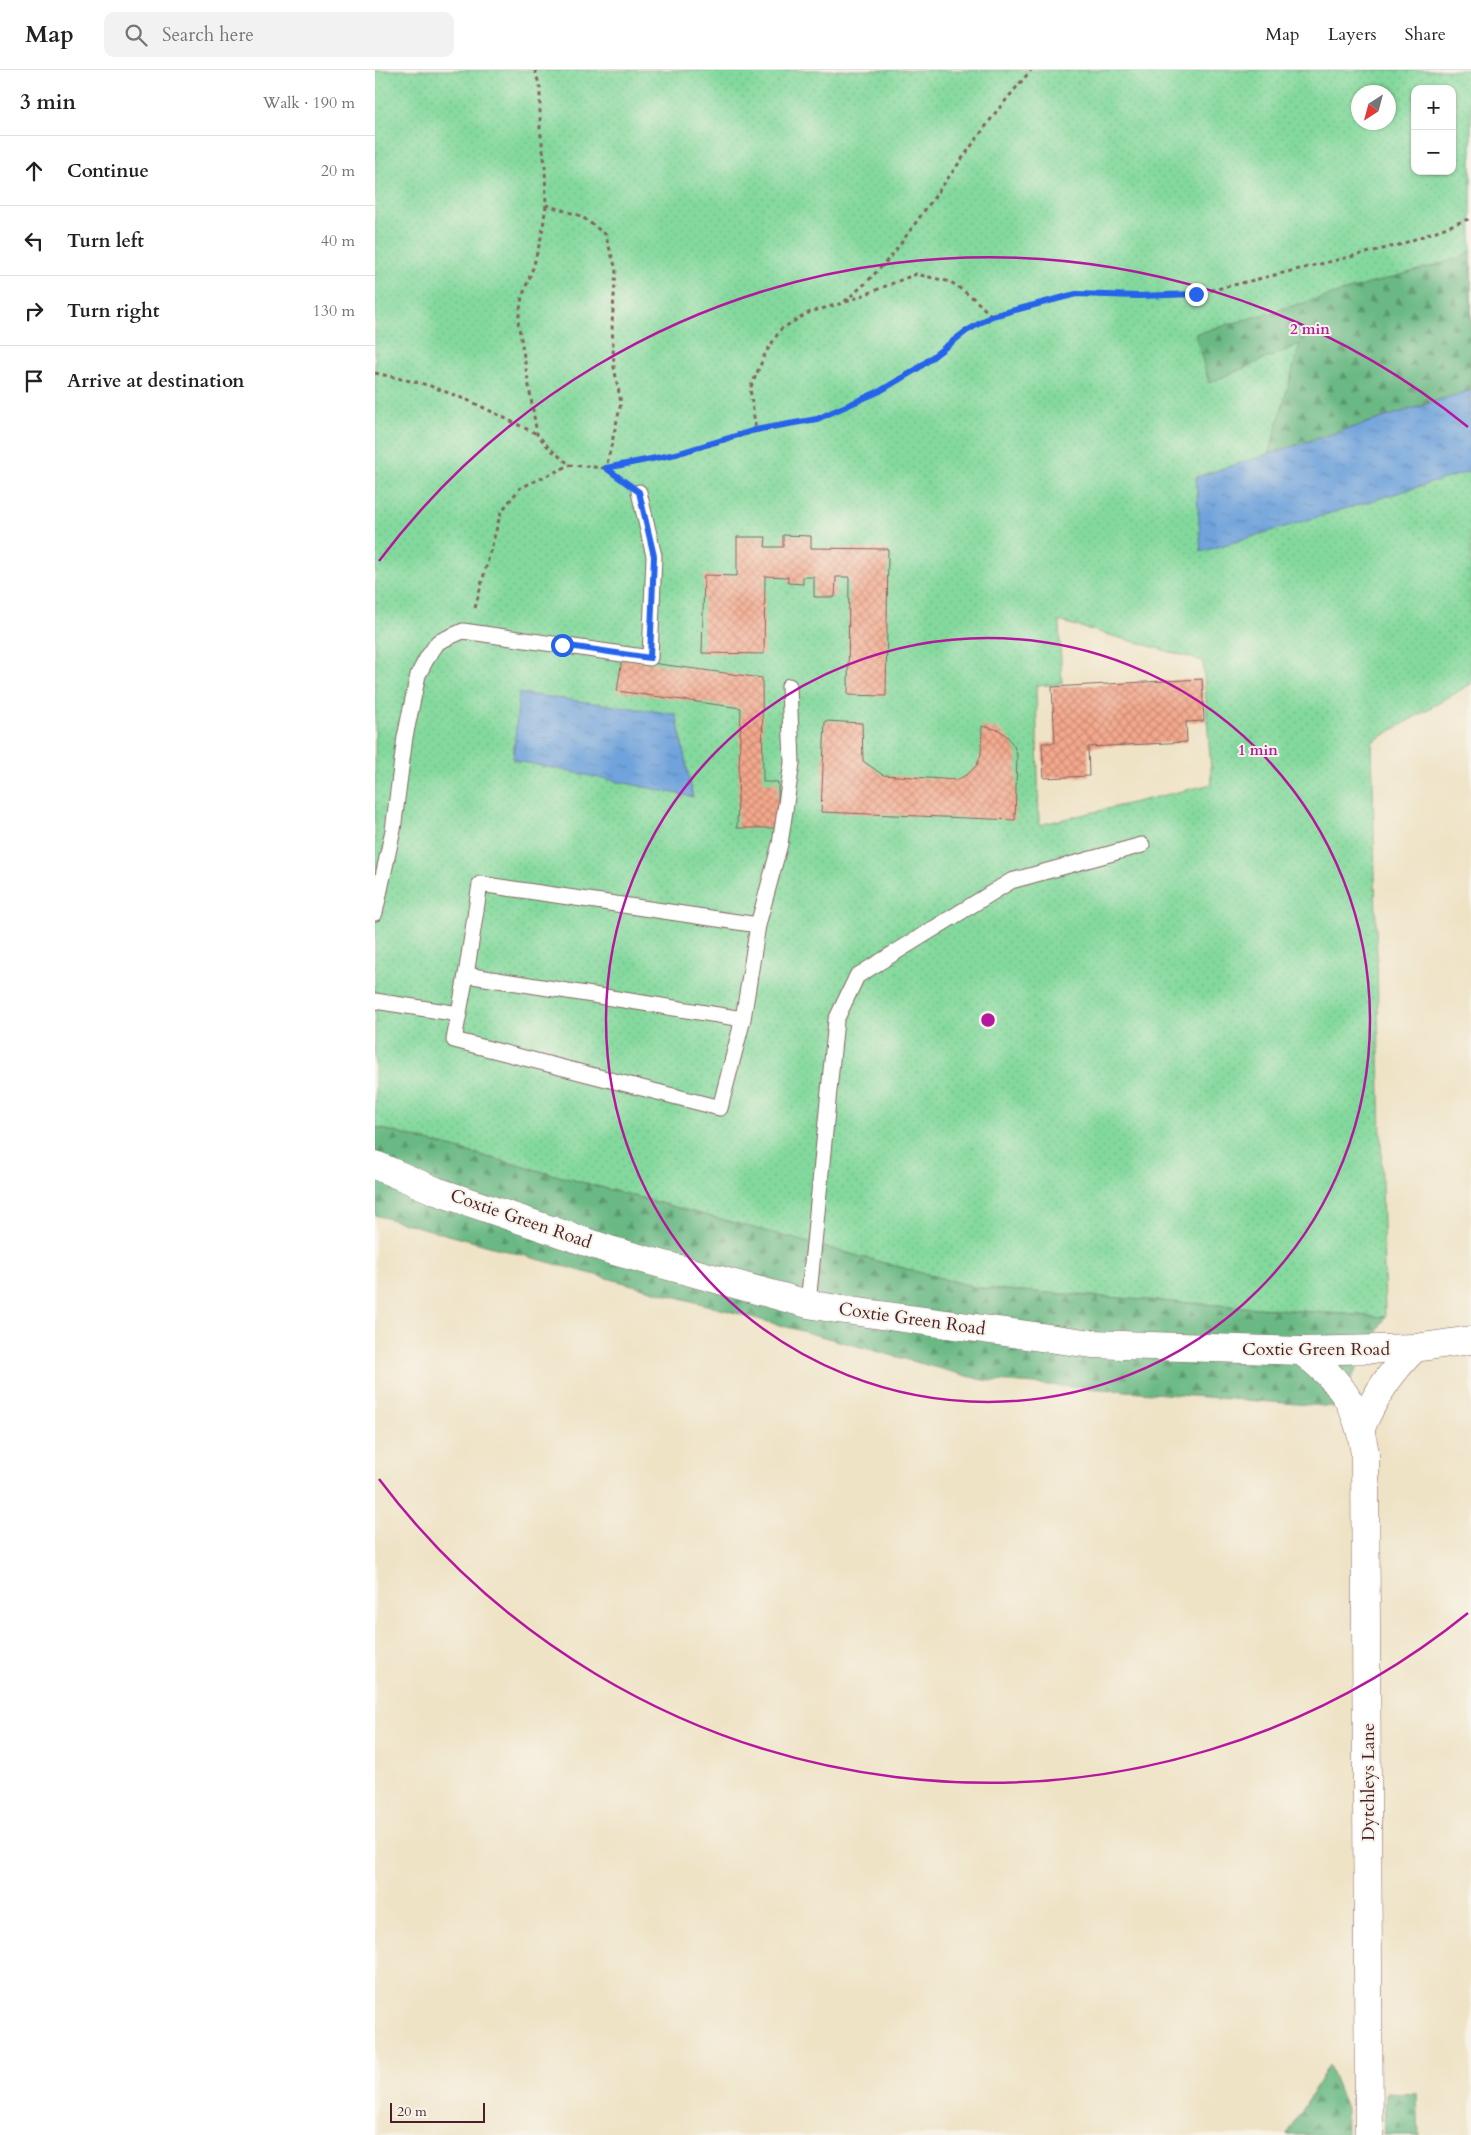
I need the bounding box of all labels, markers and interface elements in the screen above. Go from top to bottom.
search box [104,12,454,57]
text: Map [25,18,74,51]
icon: search [122,21,150,49]
text: Search here [162,22,254,48]
text: Map [1265,22,1300,47]
text: Layers [1328,22,1377,47]
text: Share [1405,22,1446,47]
north arrow [1351,85,1396,130]
map controls [1411,85,1456,175]
button: + [1411,85,1456,130]
text: 3 min [20,88,76,117]
text: Walk · 190 m [263,92,355,114]
button: − [1411,130,1456,175]
icon: ahead [20,157,48,185]
text: Continue [67,158,149,184]
text: 20 m [321,160,355,182]
icon: left [20,227,48,255]
text: Turn left [67,228,144,254]
text: 40 m [321,230,355,252]
route end [1185,283,1208,306]
icon: right [20,297,48,325]
text: Turn right [67,298,159,324]
text: 130 m [313,300,355,322]
text: 2 min [1290,319,1330,339]
icon: arrive [20,367,48,395]
text: Arrive at destination [67,368,244,394]
route start [551,634,574,657]
text: 1 min [1238,740,1278,760]
centre of rings [979,1011,997,1029]
street label: Coxtie Green Road [447,1183,595,1255]
street label: Coxtie Green Road [837,1296,987,1342]
street label: Coxtie Green Road [1242,1337,1390,1362]
street label: Dytchleys Lane [1356,1723,1381,1841]
scale bar [390,2100,485,2123]
text: 20 m [397,2102,427,2121]

